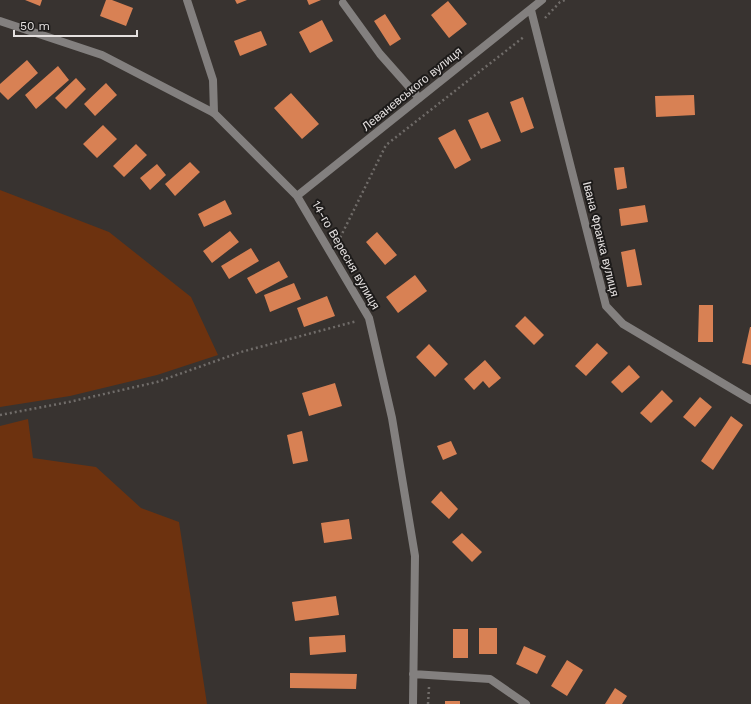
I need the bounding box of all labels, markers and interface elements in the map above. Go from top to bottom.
scale bar [14,12,137,38]
text: 50 m [20,19,50,33]
street label: Леваневського вулиця [359,44,465,134]
street label: Івана Франка вулиця [580,180,622,298]
street label: 14-го Вересня вулиця [309,198,383,312]

